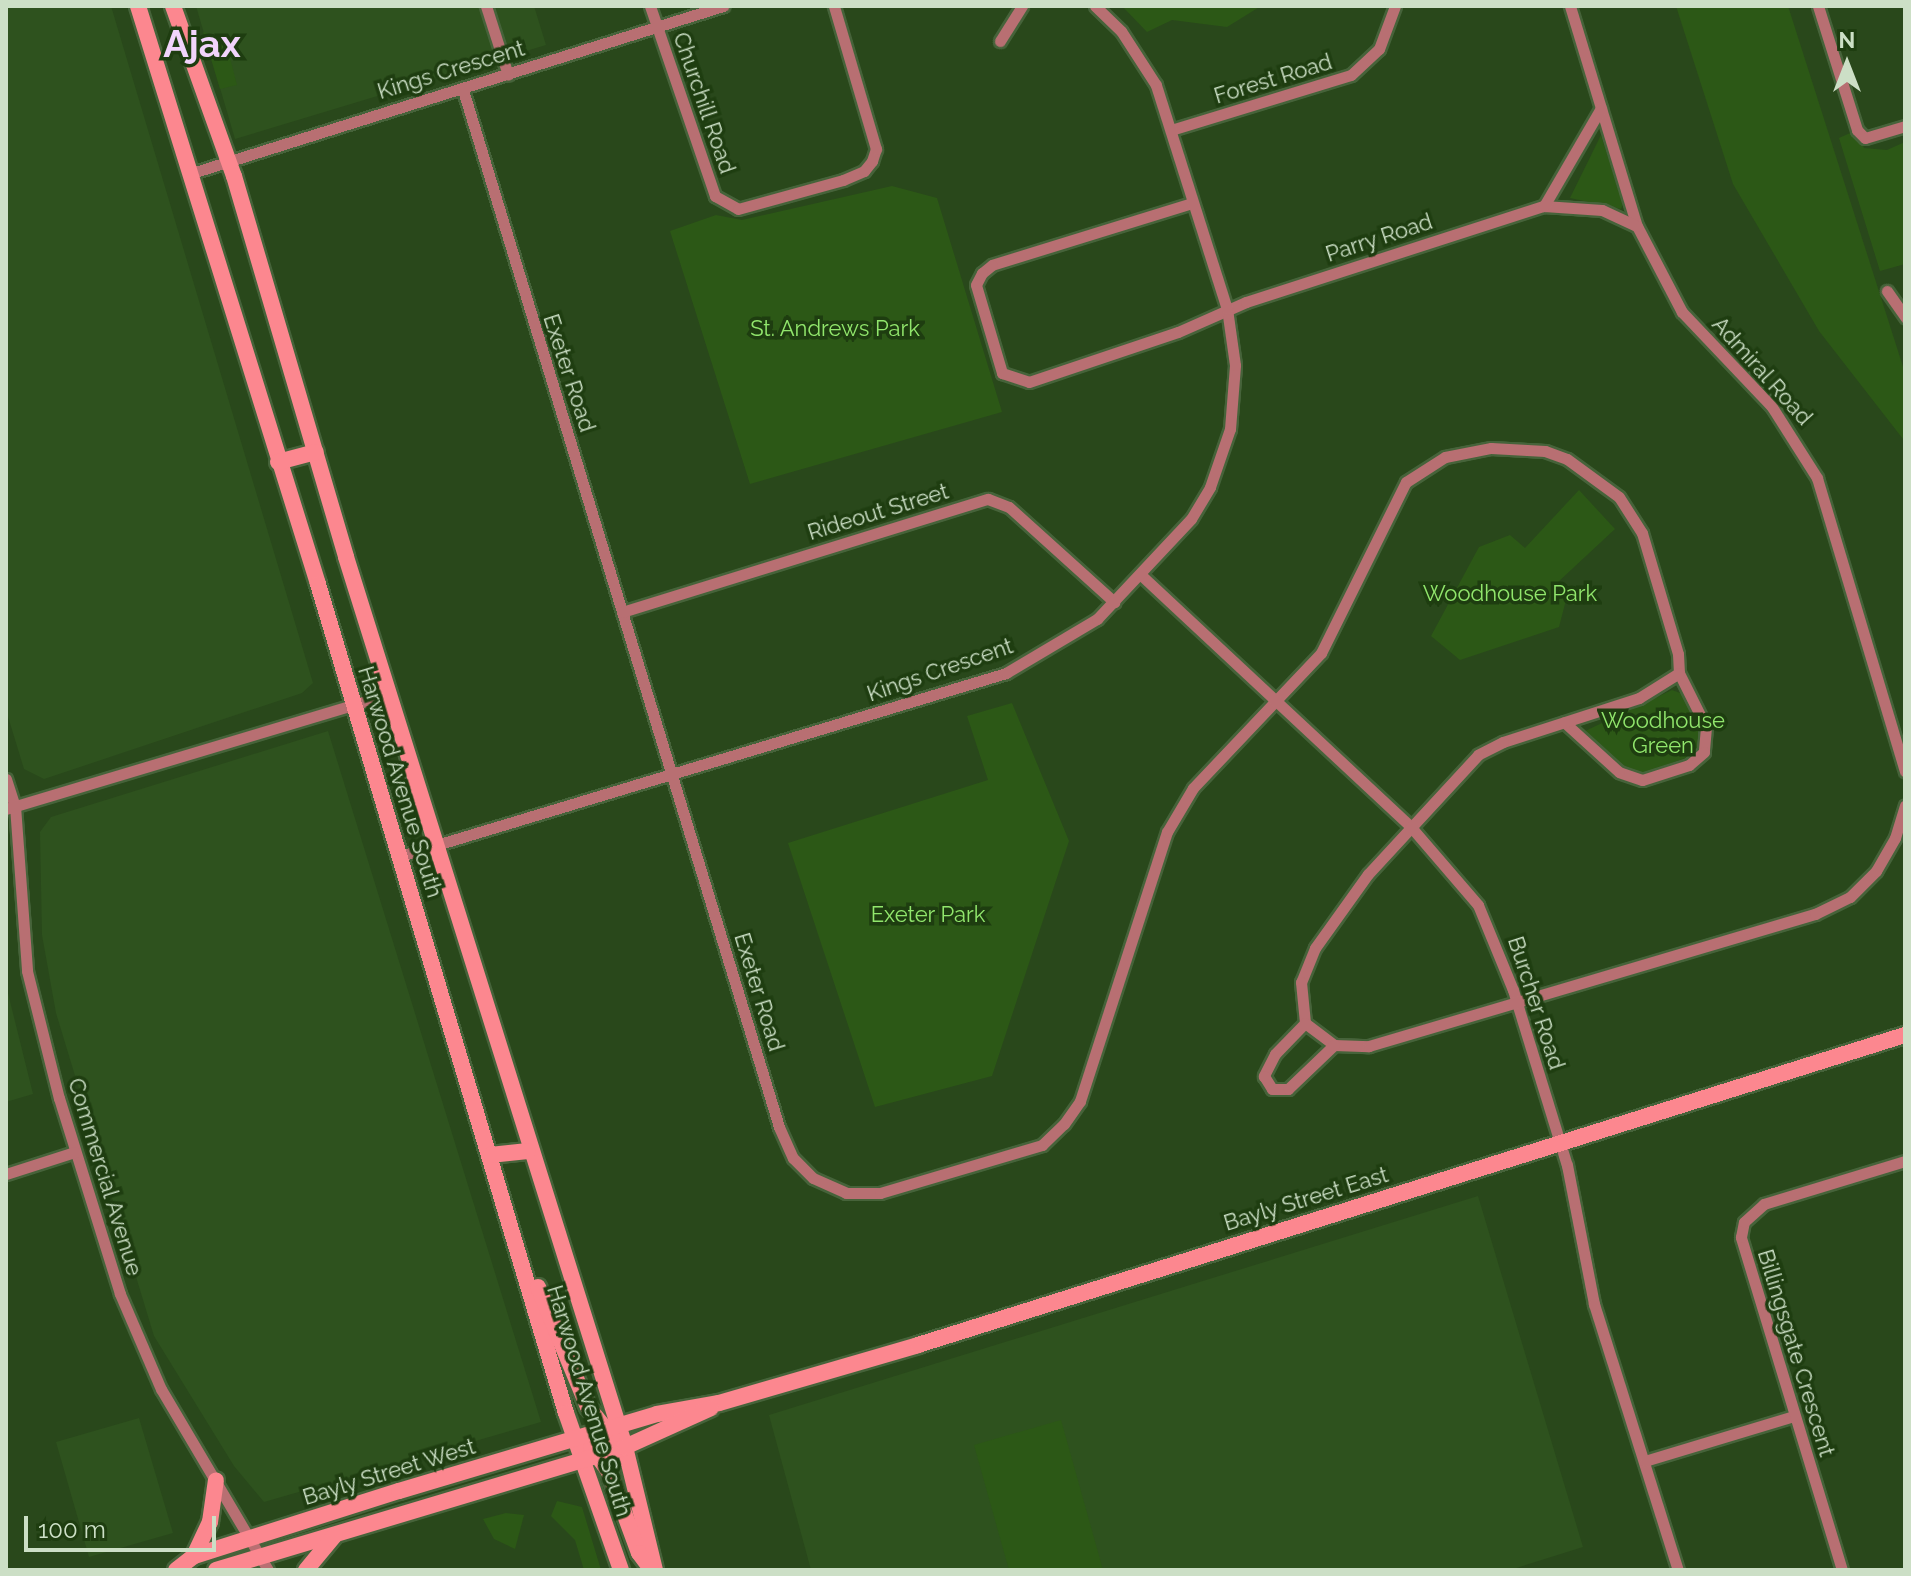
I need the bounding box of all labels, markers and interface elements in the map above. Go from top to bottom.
district label: Ajax [163,21,241,67]
north arrow [1807,24,1887,104]
text: N [1839,27,1855,53]
street label: Churchill Road [667,29,741,177]
street label: Kings Crescent [374,35,528,105]
street label: Forest Road [1211,49,1335,109]
street label: Parry Road [1322,208,1436,268]
street label: Exeter Road [537,310,601,436]
street label: Admiral Road [1706,311,1818,431]
park label: St. Andrews Park [750,316,920,342]
street label: Rideout Street [804,478,952,546]
park label: Woodhouse Park [1423,581,1597,607]
street label: Kings Crescent [864,633,1016,707]
street label: Harwood Avenue South [352,663,448,901]
park label: Woodhouse Green [1601,707,1725,758]
park label: Exeter Park [870,902,986,928]
street label: Exeter Road [728,929,790,1055]
street label: Burcher Road [1502,933,1570,1073]
street label: Commercial Avenue [62,1074,148,1280]
street label: Bayly Street East [1220,1161,1392,1237]
street label: Billingsgate Crescent [1752,1246,1840,1460]
street label: Harwood Avenue South [541,1282,637,1520]
street label: Bayly Street West [299,1433,479,1511]
scale bar [28,1500,220,1550]
text: 100 m [38,1515,106,1544]

